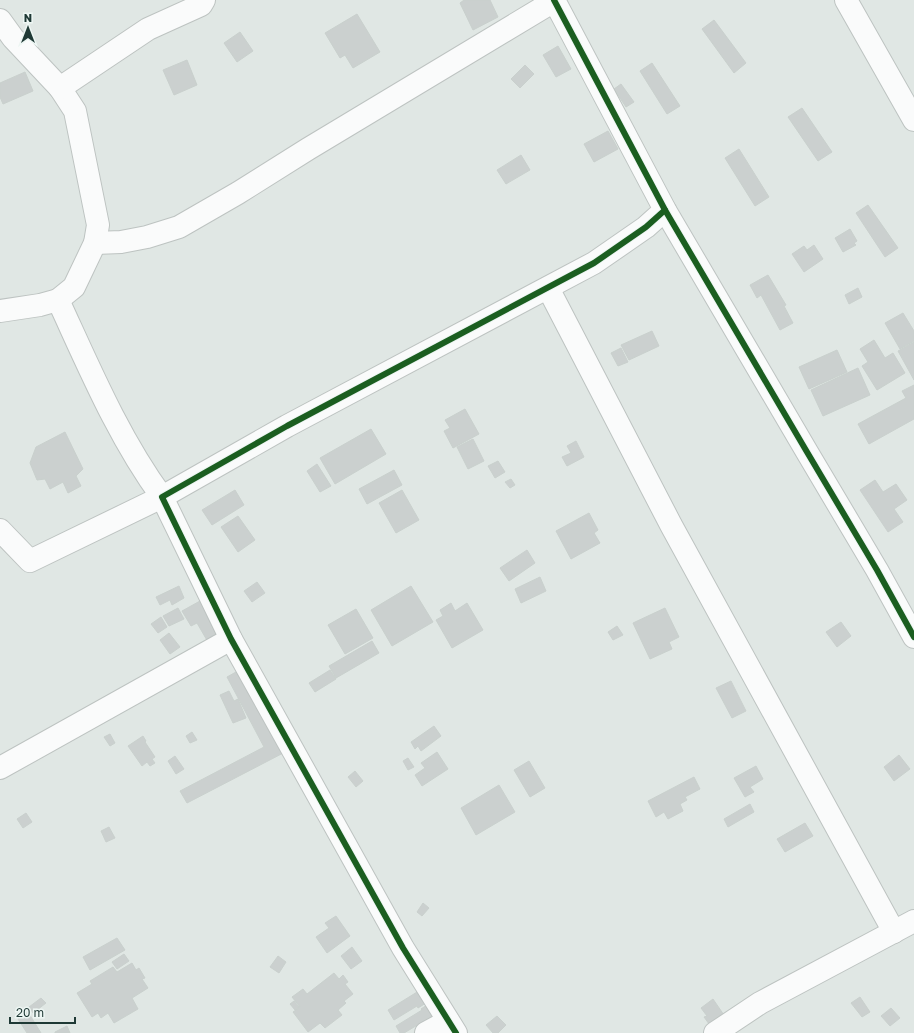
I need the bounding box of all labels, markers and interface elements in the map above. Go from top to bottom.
north arrow [8,8,48,48]
text: N [24,11,32,24]
scale bar [10,999,75,1025]
text: 20 m [16,1005,44,1020]

